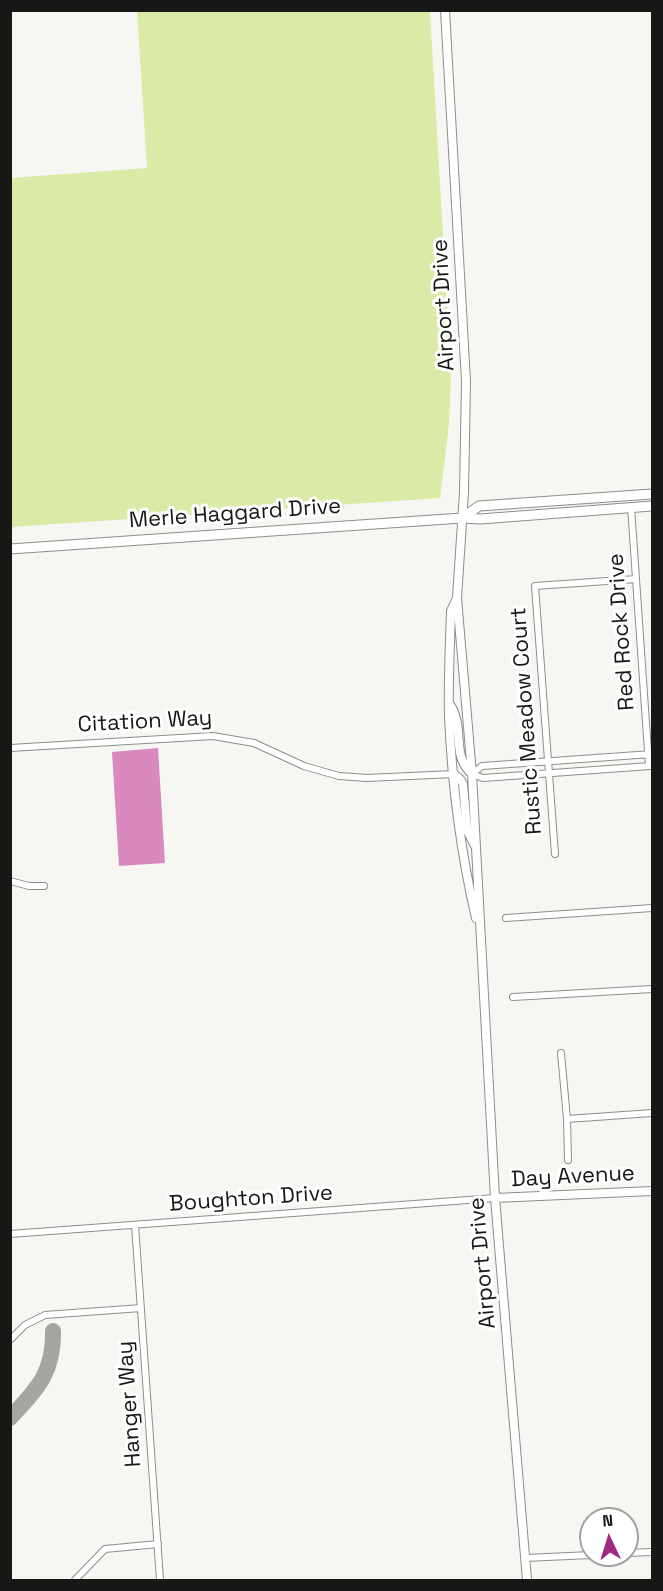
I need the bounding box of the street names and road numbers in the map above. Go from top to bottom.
street label: Airport Drive [427,238,461,372]
street label: Merle Haggard Drive [128,493,342,535]
street label: Red Rock Drive [603,552,641,712]
street label: Rustic Meadow Court [506,606,548,836]
street label: Citation Way [77,705,213,739]
street label: Day Avenue [511,1161,635,1193]
street label: Boughton Drive [168,1180,334,1218]
street label: Airport Drive [464,1196,502,1330]
street label: Hanger Way [112,1340,148,1468]

